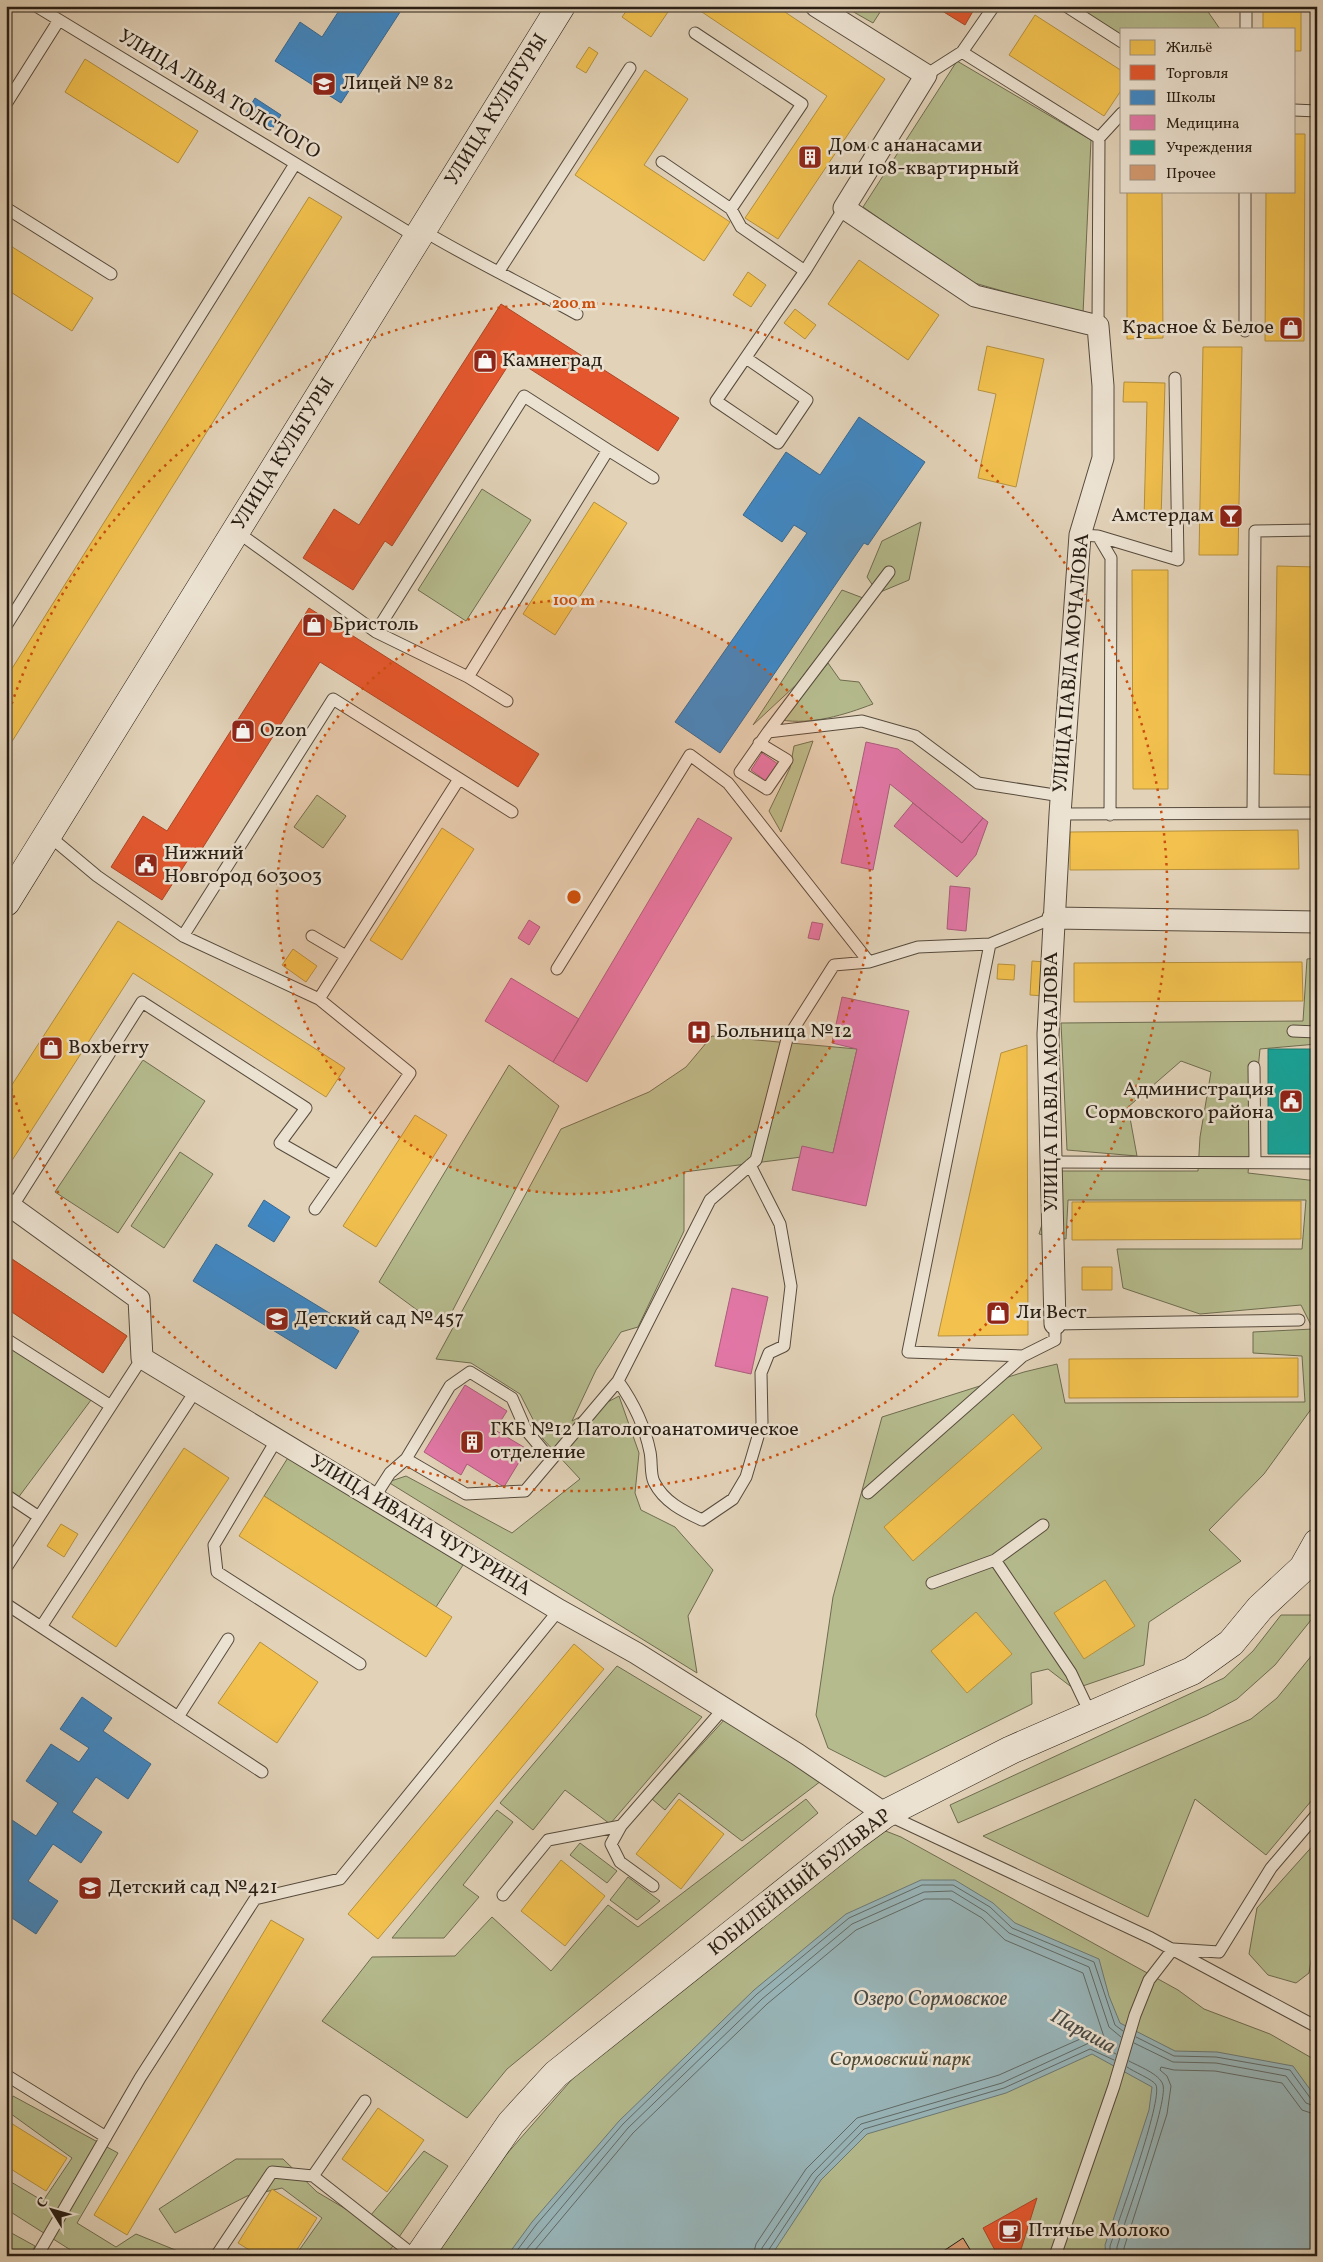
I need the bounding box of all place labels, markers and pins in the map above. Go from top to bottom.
place label: Лицей № 82 [342,70,454,98]
school or university icon: Лицей № 82 [311,71,337,97]
place label: Дом с ананасами или 108-квартирный [828,132,1019,183]
building icon: Дом с ананасами или 108-квартирный [797,144,823,170]
place label: Красное & Белое [1122,314,1274,342]
shop icon: Красное & Белое [1278,315,1304,341]
place label: Камнеград [502,347,602,375]
shop icon: Камнеград [472,348,498,374]
place label: Амстердам [1111,502,1214,530]
bar icon: Амстердам [1218,503,1244,529]
place label: Бристоль [332,611,419,639]
shop icon: Бристоль [301,612,327,638]
place label: Ozon [260,717,307,745]
shop icon: Ozon [230,718,256,744]
place label: Нижний Новгород 603003 [164,840,322,891]
public building icon: Нижний Новгород 603003 [133,852,159,878]
centre of rings [565,888,583,906]
place label: Больница №12 [716,1018,852,1046]
hospital icon: Больница №12 [686,1019,712,1045]
place label: Boxberry [68,1034,149,1062]
shop icon: Boxberry [38,1035,64,1061]
place label: Администрация Сормовского района [1085,1076,1274,1127]
public building icon: Администрация Сормовского района [1278,1088,1304,1114]
place label: Ли Вест [1016,1299,1087,1327]
shop icon: Ли Вест [985,1300,1011,1326]
place label: Детский сад №457 [294,1305,464,1333]
school or university icon: Детский сад №457 [264,1306,290,1332]
place label: ГКБ №12 Патологоанатомическое отделение [490,1416,799,1467]
building icon: ГКБ №12 Патологоанатомическое отделение [459,1429,485,1455]
place label: Детский сад №421 [108,1874,278,1902]
school or university icon: Детский сад №421 [77,1875,103,1901]
place label: Птичье Молоко [1028,2217,1170,2245]
cafe icon: Птичье Молоко [997,2218,1023,2244]

